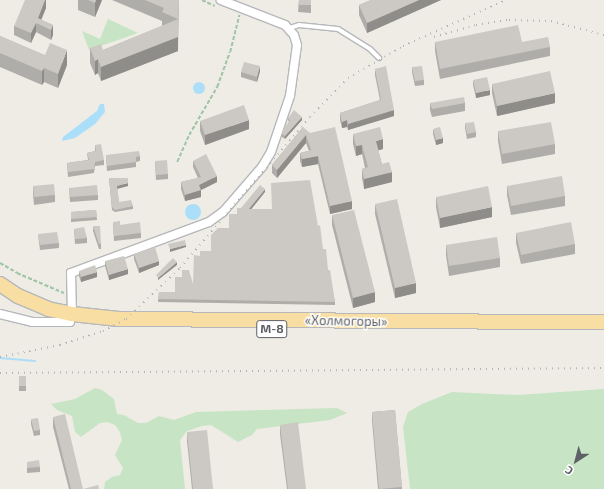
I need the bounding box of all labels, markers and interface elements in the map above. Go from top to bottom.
street label: «Холмогоры» [305,312,387,330]
road number: М-8 [256,319,288,339]
north arrow [556,441,596,481]
text: С [562,464,575,478]

